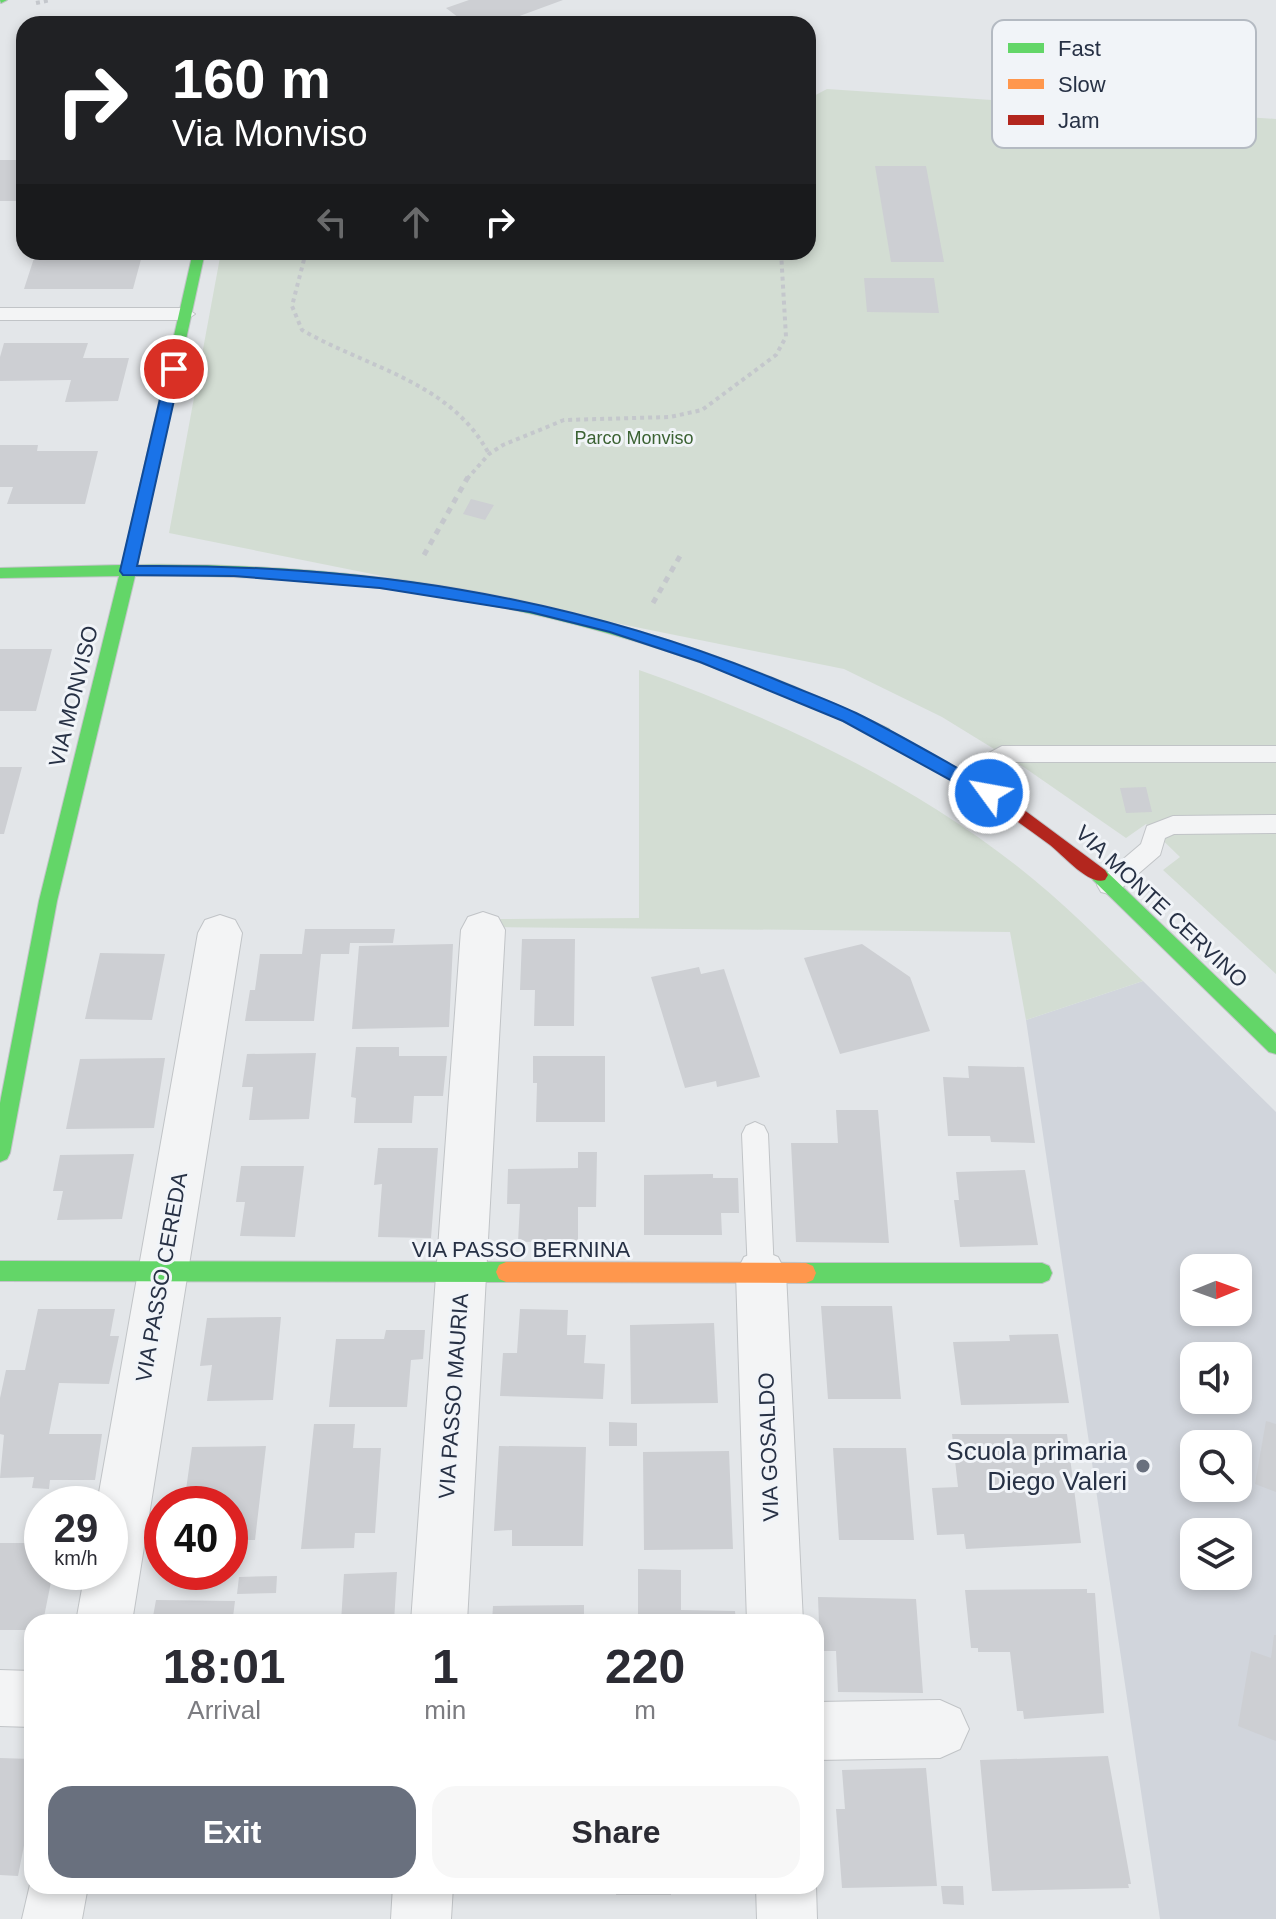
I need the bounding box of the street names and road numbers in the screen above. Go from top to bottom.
street label: VIA MONVISO [44,623,103,769]
street label: VIA MONTE CERVINO [1071,820,1253,992]
street label: VIA PASSO CEREDA [131,1170,192,1384]
street label: VIA PASSO BERNINA [412,1237,631,1262]
street label: VIA PASSO MAURIA [434,1292,473,1500]
street label: VIA GOSALDO [753,1372,784,1522]

